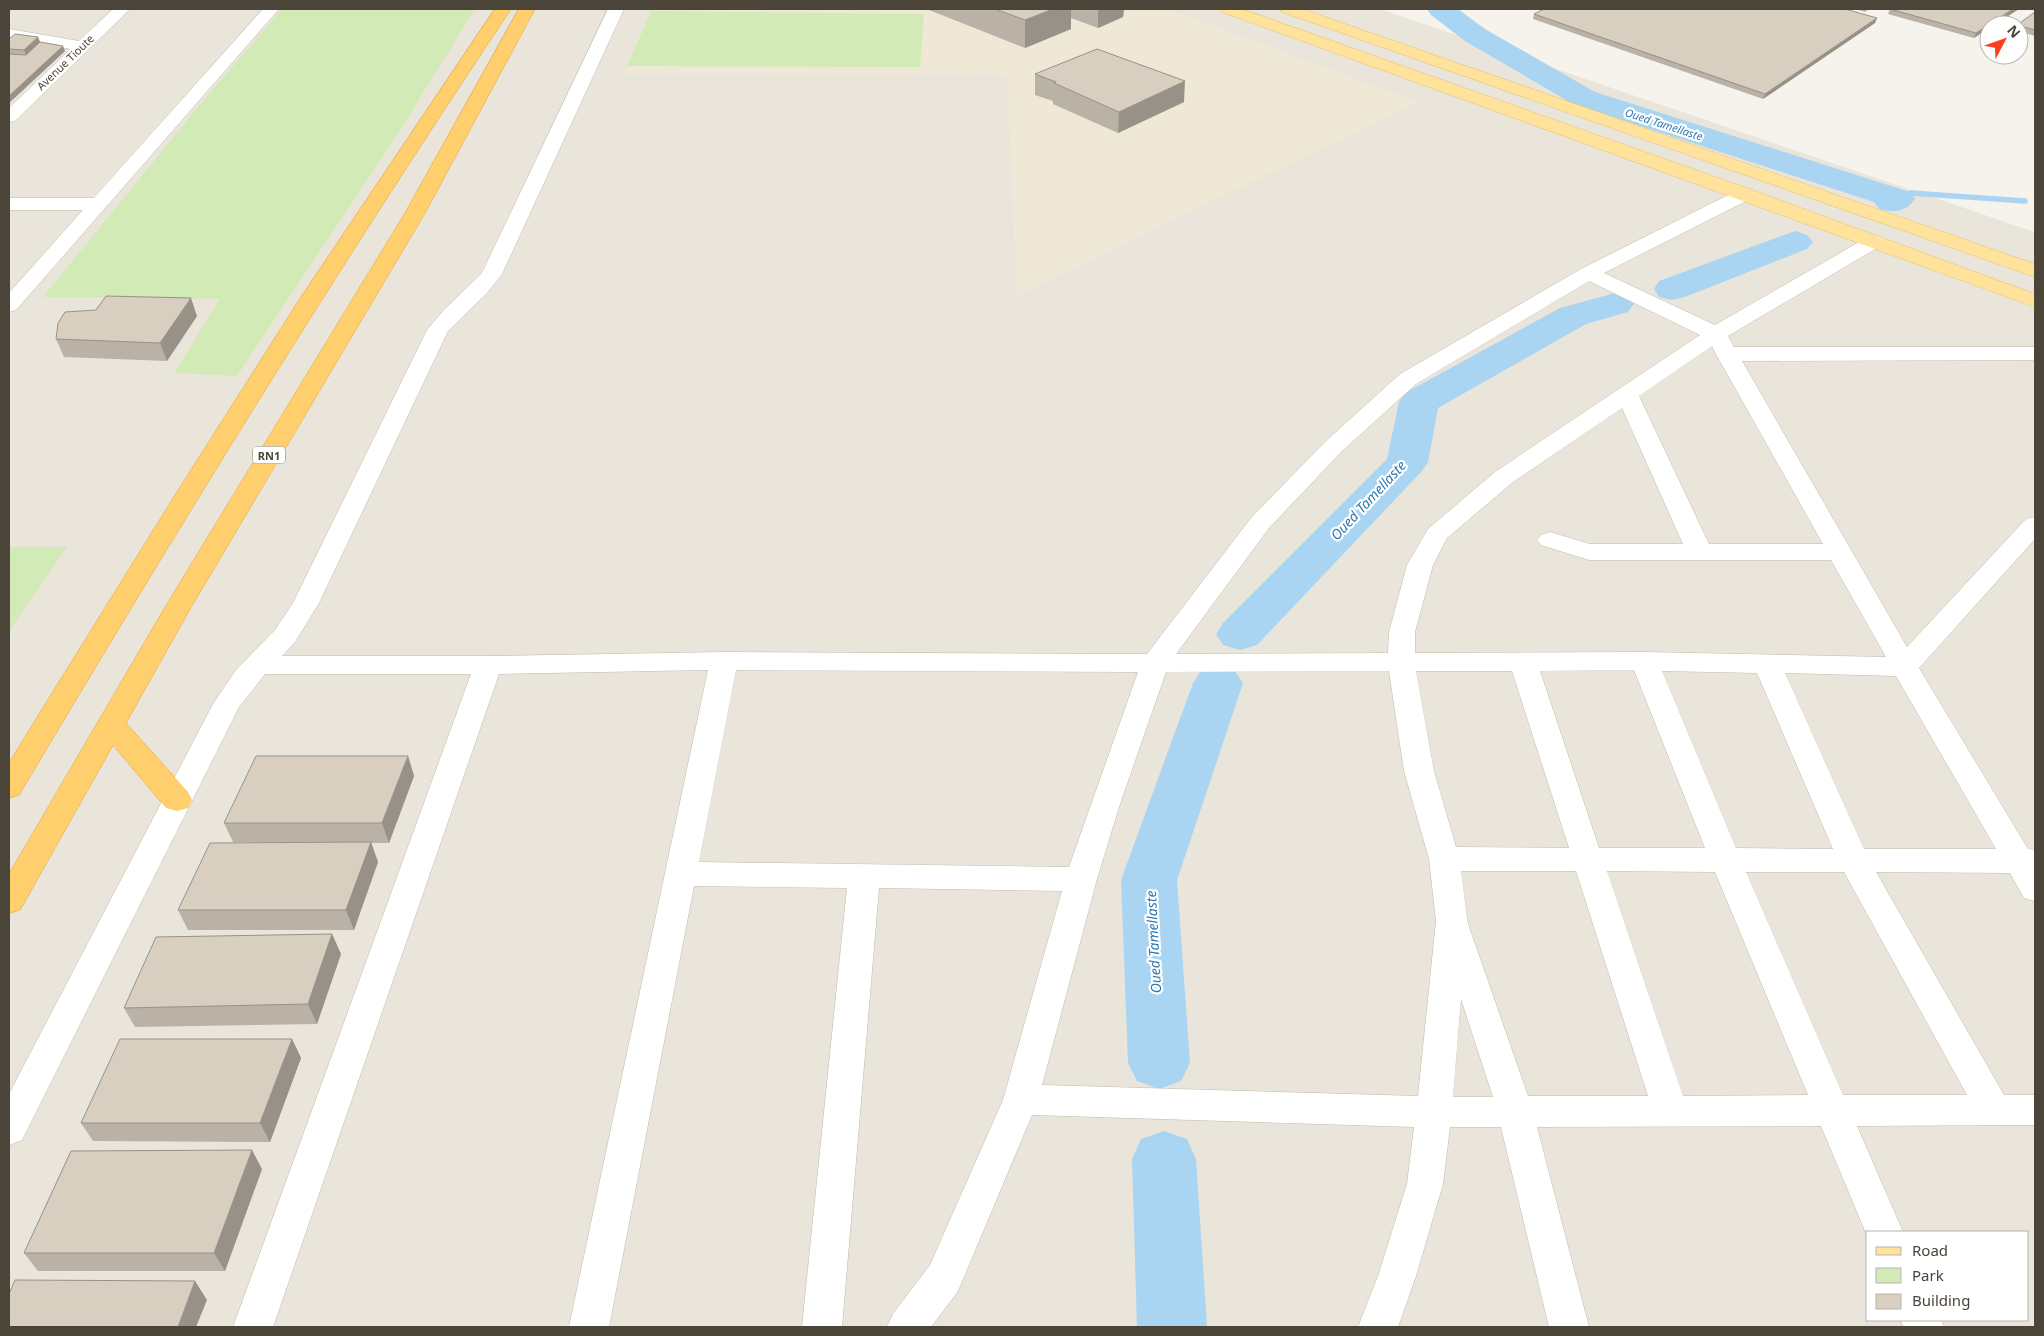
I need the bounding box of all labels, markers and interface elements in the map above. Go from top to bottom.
north arrow [1979,15,2029,65]
text: N [2003,21,2025,42]
street label: Avenue Tioute [33,31,97,93]
water label: Oued Tamellaste [1623,104,1705,144]
road number: RN1 [253,446,285,464]
water label: Oued Tamellaste [1326,456,1410,544]
water label: Oued Tamellaste [1141,890,1165,994]
legend [1866,1231,2029,1321]
text: Road [1912,1240,1948,1260]
text: Park [1912,1265,1944,1285]
text: Building [1912,1290,1970,1310]

